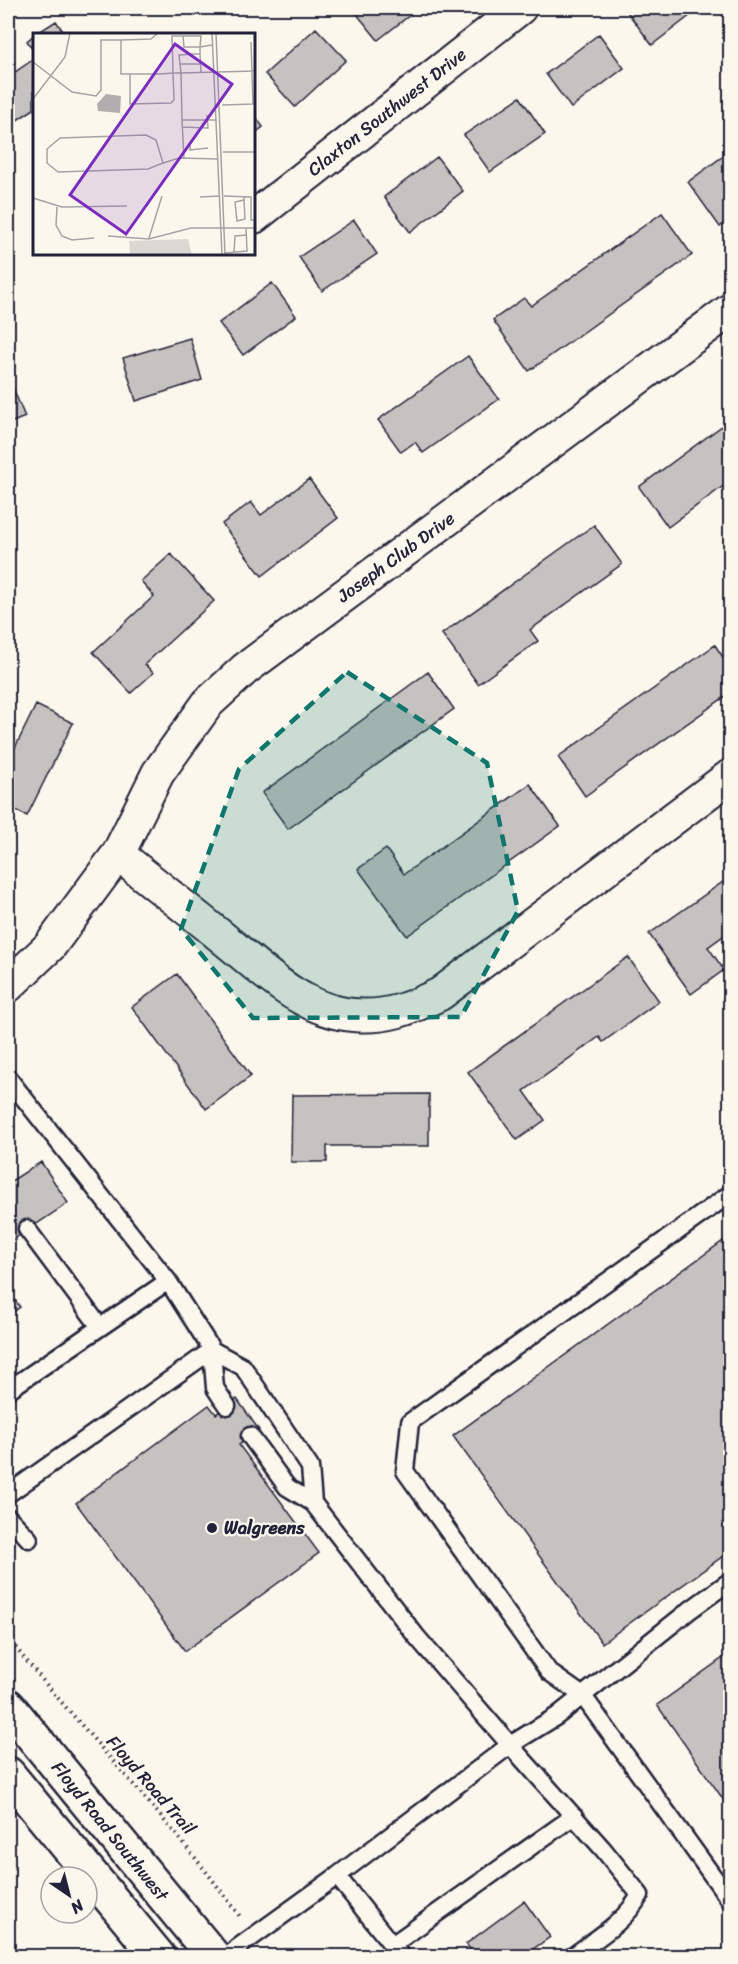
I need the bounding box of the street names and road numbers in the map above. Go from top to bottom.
street label: Claxton Southwest Drive [300,39,474,185]
street label: Joseph Club Drive [329,503,462,612]
street label: Floyd Road Trail [98,1727,205,1843]
street label: Floyd Road Southwest [43,1754,177,1909]

